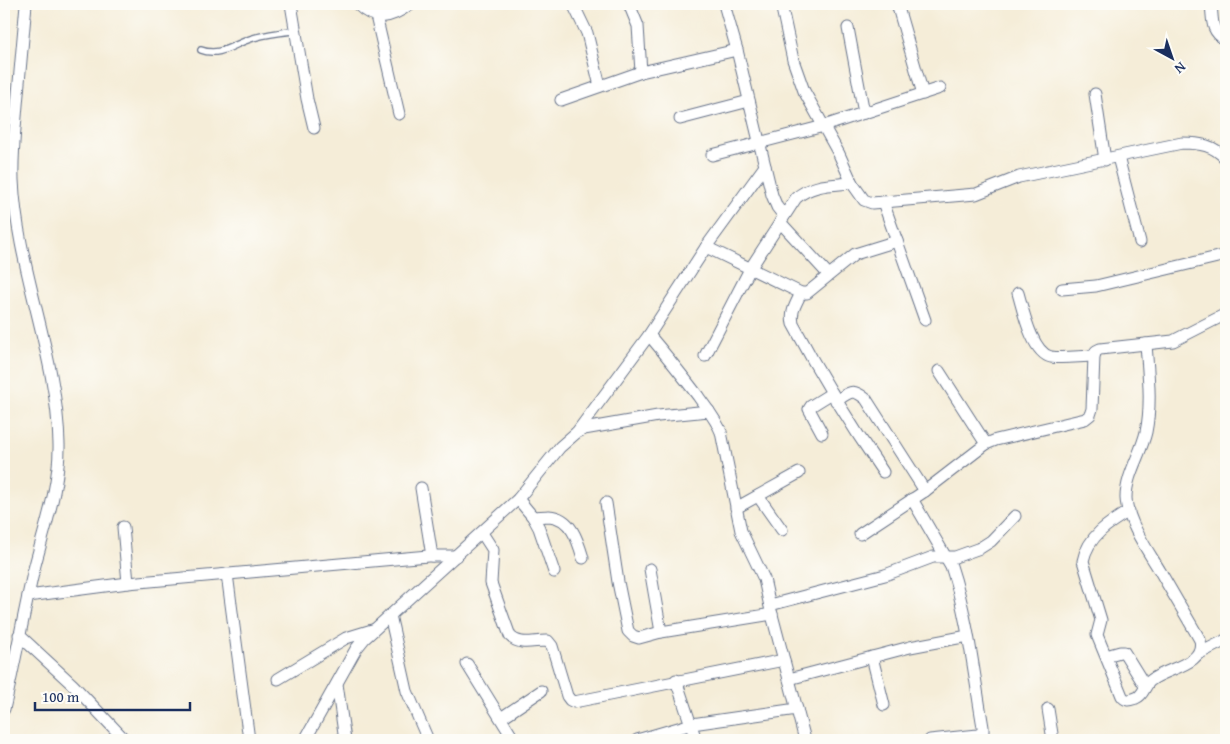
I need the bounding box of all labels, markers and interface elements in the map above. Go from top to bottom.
north arrow [1148,32,1198,82]
text: N [1170,57,1190,79]
scale bar [35,679,190,711]
text: 100 m [42,686,80,707]

